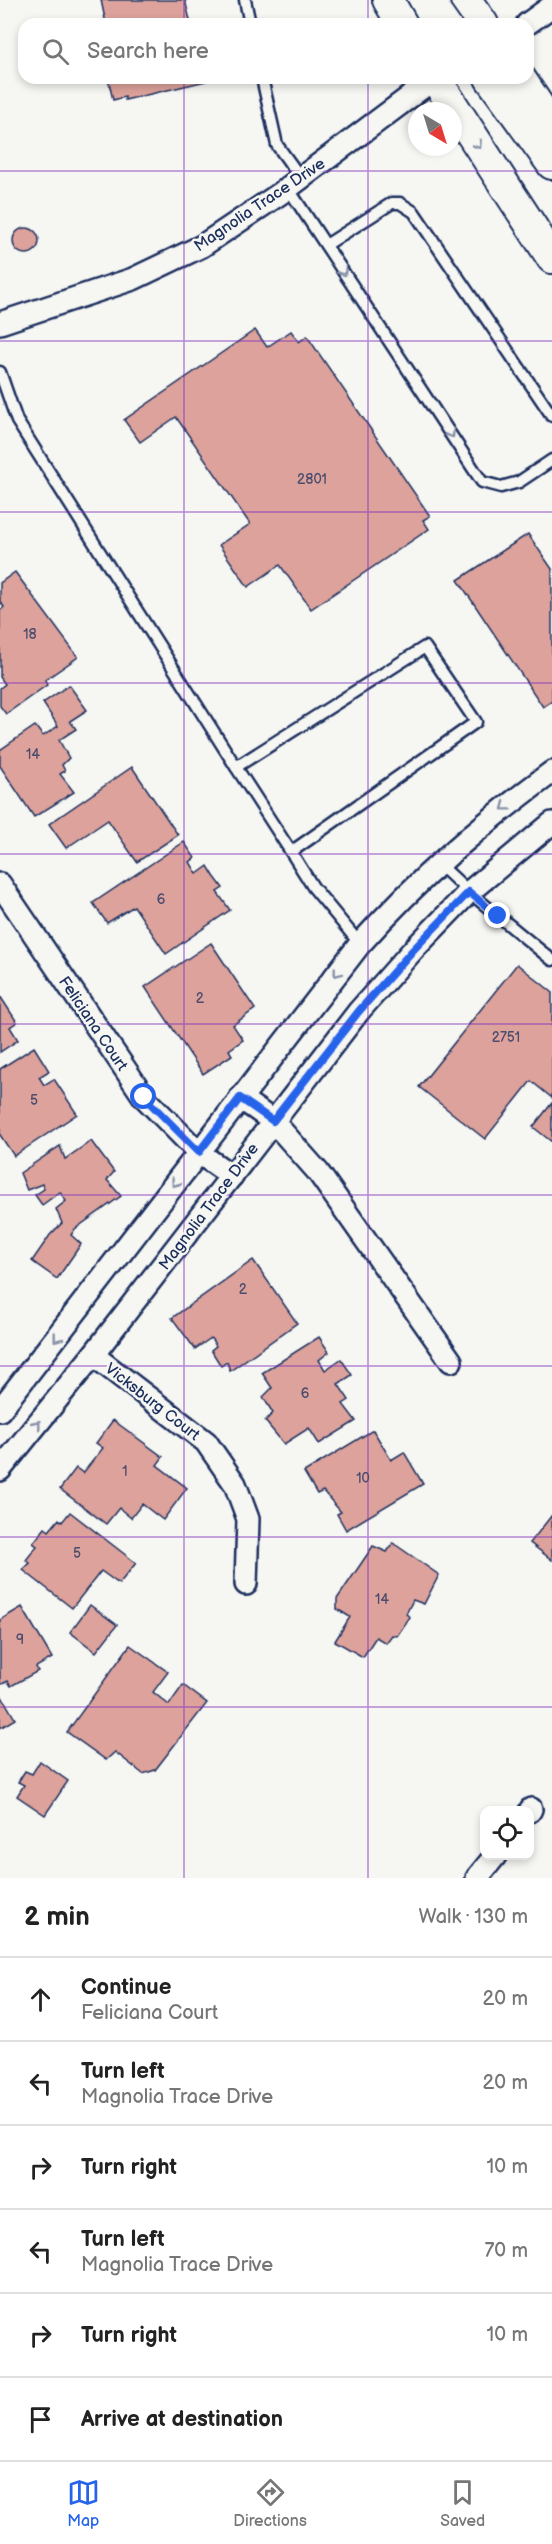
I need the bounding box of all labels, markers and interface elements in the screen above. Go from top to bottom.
search box [18,18,534,84]
icon: search [39,35,72,68]
text: Search here [87,38,209,65]
north arrow [408,102,462,156]
one-way arrow [471,138,482,149]
street label: Magnolia Trace Drive [191,154,329,256]
one-way arrow [336,265,347,276]
one-way arrow [444,427,455,438]
house number: 2801 [297,471,327,488]
house number: 18 [23,626,37,643]
house number: 14 [26,746,40,763]
one-way arrow [501,799,512,810]
house number: 6 [157,891,166,908]
route end [484,902,510,928]
one-way arrow [334,966,345,977]
street label: Feliciana Court [54,973,131,1075]
house number: 2 [196,990,205,1007]
house number: 2751 [492,1029,520,1046]
route start [130,1083,156,1109]
house number: 5 [30,1092,38,1109]
street label: Magnolia Trace Drive [155,1139,263,1274]
one-way arrow [172,1176,183,1187]
house number: 2 [239,1281,248,1298]
one-way arrow [53,1331,64,1342]
street label: Vicksburg Court [101,1359,203,1445]
house number: 6 [301,1385,310,1402]
one-way arrow [29,1420,40,1431]
house number: 1 [122,1463,128,1480]
house number: 10 [356,1470,370,1487]
house number: 5 [73,1545,81,1562]
house number: 14 [375,1591,389,1608]
house number: 9 [16,1631,24,1648]
map controls [480,1806,534,1860]
button: locate [480,1806,534,1860]
text: 2 min [24,1902,90,1933]
text: Walk · 130 m [419,1905,528,1929]
text: Continue [81,1974,171,2001]
icon: ahead [24,1983,57,2016]
text: 20 m [483,1987,528,2011]
text: Feliciana Court [81,2001,218,2025]
text: Turn left [81,2058,165,2085]
icon: left [24,2067,57,2100]
text: 20 m [483,2071,528,2095]
text: Magnolia Trace Drive [81,2085,273,2109]
icon: right [24,2151,57,2184]
text: Turn right [81,2154,177,2181]
text: 10 m [487,2155,528,2179]
text: Turn left [81,2226,165,2253]
icon: left [24,2235,57,2268]
text: 70 m [484,2239,528,2263]
text: Magnolia Trace Drive [81,2253,273,2277]
icon: right [24,2319,57,2352]
text: Turn right [81,2322,177,2349]
text: 10 m [487,2323,528,2347]
icon: arrive [24,2403,57,2436]
text: Arrive at destination [81,2406,283,2433]
tab: Map [67,2476,100,2531]
tab: Directions [233,2476,307,2531]
tab: Saved [440,2476,485,2531]

